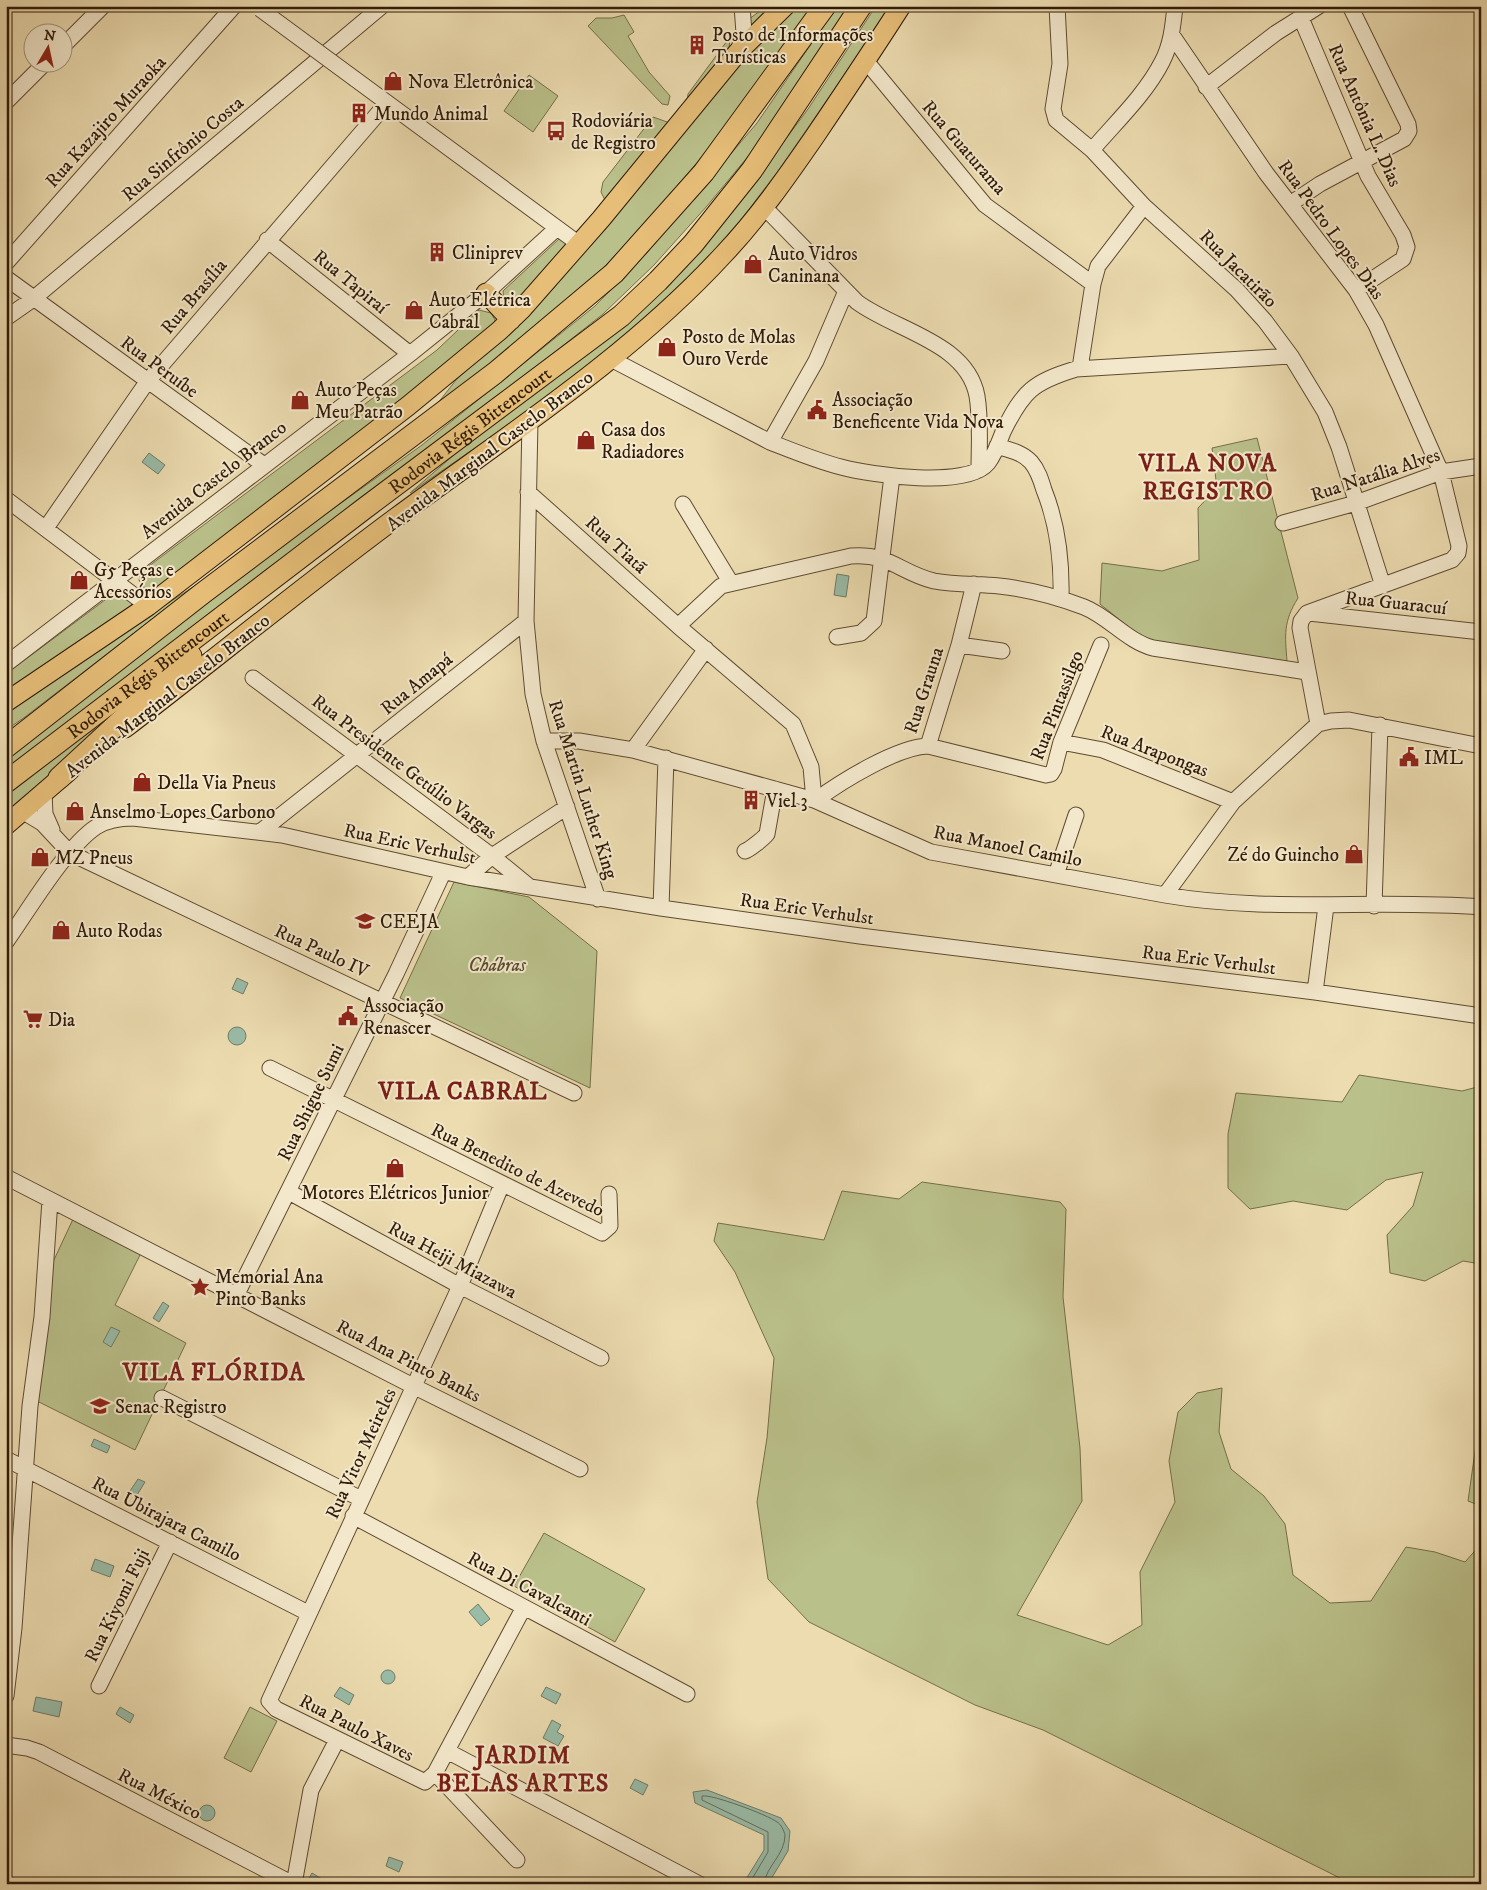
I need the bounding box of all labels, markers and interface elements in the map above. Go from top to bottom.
north arrow [22,22,72,72]
place label: Posto de Informações Turísticas [712,24,873,69]
text: N [43,26,57,46]
building icon: Posto de Informações Turísticas [686,34,708,56]
street label: Rua Antônia L. Dias [1323,41,1406,191]
street label: Rua Kazajiro Muraoka [41,51,171,193]
shop icon: Nova Eletrônica [382,70,404,92]
place label: Nova Eletrônica [408,71,533,94]
street label: Rua Sinfrônio Costa [117,92,248,207]
street label: Rua Guaturama [917,96,1011,200]
building icon: Mundo Animal [348,102,370,124]
place label: Mundo Animal [374,103,488,126]
place label: Rodoviária de Registro [571,110,656,155]
bus stop icon: Rodoviária de Registro [545,120,567,142]
street label: Rua Pedro Lopes Dias [1272,156,1389,304]
street label: Rua Jacatirão [1194,225,1282,313]
building icon: Cliniprev [426,241,448,263]
place label: Cliniprev [452,242,523,265]
place label: Auto Vidros Caninana [768,243,858,288]
street label: Rua Tapiraí [308,245,393,320]
shop icon: Auto Vidros Caninana [742,253,764,275]
street label: Rua Brasília [156,255,232,339]
place label: Auto Elétrica Cabral [429,289,531,334]
shop icon: Auto Elétrica Cabral [403,299,425,321]
place label: Posto de Molas Ouro Verde [682,326,795,371]
street label: Rua Peruíbe [116,331,203,403]
shop icon: Posto de Molas Ouro Verde [656,336,678,358]
street label: Rodovia Régis Bittencourt [384,363,556,499]
street label: Avenida Marginal Castelo Branco [382,366,598,537]
place label: Auto Peças Meu Patrão [315,379,403,424]
shop icon: Auto Peças Meu Patrão [289,389,311,411]
place label: Associação Beneficente Vida Nova [832,389,1004,434]
public building icon: Associação Beneficente Vida Nova [806,399,828,421]
street label: Avenida Castelo Branco [136,416,291,544]
place label: Casa dos Radiadores [601,419,684,464]
shop icon: Casa dos Radiadores [575,429,597,451]
street label: Rua Natália Alves [1308,444,1443,507]
district label: VILA NOVA REGISTRO [1138,449,1277,507]
street label: Rua Tiatã [580,511,652,579]
place label: G5 Peças e Acessórios [94,559,174,604]
shop icon: G5 Peças e Acessórios [68,569,90,591]
street label: Rua Guaracuí [1344,587,1449,620]
street label: Rodovia Régis Bittencourt [63,606,234,744]
street label: Avenida Marginal Castelo Branco [61,609,275,783]
street label: Rua Grauna [900,644,949,737]
street label: Rua Pintassilgo [1026,647,1089,764]
street label: Rua Amapá [376,648,458,720]
street label: Rua Presidente Getúlio Vargas [307,690,501,844]
street label: Rua Martin Luther King [543,697,623,883]
street label: Rua Arapongas [1097,720,1212,782]
public building icon: IML [1398,746,1420,768]
place label: IML [1424,747,1463,770]
shop icon: Della Via Pneus [131,771,153,793]
place label: Della Via Pneus [157,772,276,795]
building icon: Viel 3 [740,789,762,811]
place label: Viel 3 [765,790,808,813]
shop icon: Anselmo Lopes Carbono [64,800,86,822]
place label: Anselmo Lopes Carbono [90,801,275,824]
street label: Rua Eric Verhulst [341,819,478,870]
street label: Rua Manoel Camilo [931,821,1084,872]
shop icon: Zé do Guincho [1343,843,1365,865]
place label: Zé do Guincho [1228,844,1339,867]
shop icon: MZ Pneus [29,846,51,868]
place label: MZ Pneus [55,847,133,870]
street label: Rua Eric Verhulst [739,889,875,930]
school or university icon: CEEJA [354,910,376,932]
place label: CEEJA [380,911,440,934]
shop icon: Auto Rodas [50,919,72,941]
place label: Auto Rodas [76,920,162,943]
street label: Rua Paulo IV [271,920,373,984]
street label: Rua Eric Verhulst [1141,941,1277,980]
park label: Chábras [468,954,527,977]
place label: Associação Renascer [363,995,444,1040]
public building icon: Associação Renascer [337,1005,359,1027]
supermarket icon: Dia [22,1008,44,1030]
place label: Dia [48,1009,75,1032]
street label: Rua Shigue Sumi [273,1040,350,1165]
district label: VILA CABRAL [377,1077,548,1107]
street label: Rua Benedito de Azevedo [427,1118,608,1222]
shop icon: Motores Elétricos Junior [384,1157,406,1179]
place label: Motores Elétricos Junior [301,1182,489,1205]
street label: Rua Heiji Miazawa [384,1217,521,1304]
place label: Memorial Ana Pinto Banks [215,1266,323,1311]
place icon: Memorial Ana Pinto Banks [189,1276,211,1298]
street label: Rua Ana Pinto Banks [332,1315,484,1408]
district label: VILA FLÓRIDA [122,1357,305,1388]
street label: Rua Vitor Meireles [321,1385,402,1523]
school or university icon: Senac Registro [89,1395,111,1417]
place label: Senac Registro [115,1396,226,1419]
street label: Rua Ubirajara Camilo [88,1472,245,1567]
street label: Rua Kiyomi Fuji [80,1545,155,1666]
street label: Rua Di Cavalcanti [463,1547,595,1632]
street label: Rua Paulo Xaves [295,1690,417,1767]
district label: JARDIM BELAS ARTES [437,1741,609,1799]
street label: Rua México [114,1764,205,1825]

